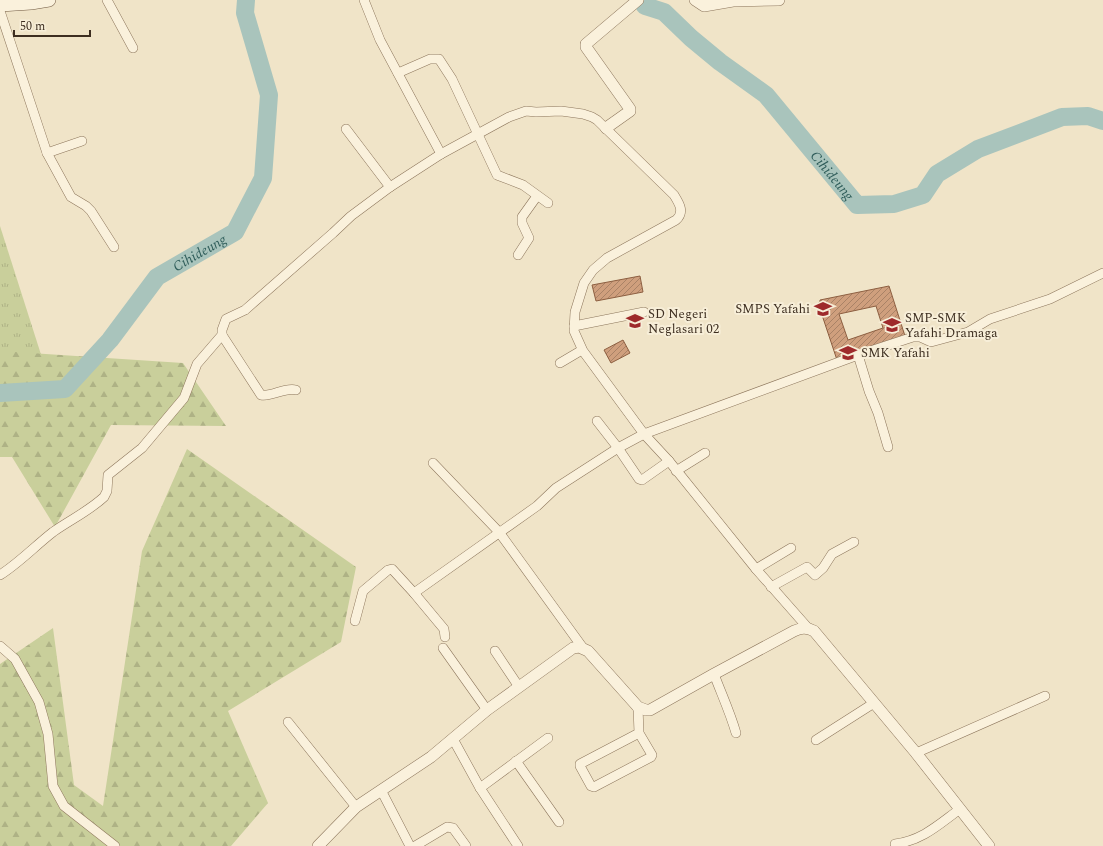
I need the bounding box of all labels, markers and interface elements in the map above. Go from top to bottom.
scale bar [14,12,90,38]
text: 50 m [20,17,45,36]
water label: Cihideung [805,146,860,205]
water label: Cihideung [168,228,231,276]
place label: SMPS Yafahi [735,299,810,319]
school or university icon: SMPS Yafahi [813,299,833,319]
place label: SD Negeri Neglasari 02 [648,304,719,339]
place label: SMP-SMK Yafahi Dramaga [905,308,998,343]
school or university icon: SD Negeri Neglasari 02 [625,311,645,331]
school or university icon: SMP-SMK Yafahi Dramaga [882,315,902,335]
school or university icon: SMK Yafahi [838,343,858,363]
place label: SMK Yafahi [861,343,930,363]

